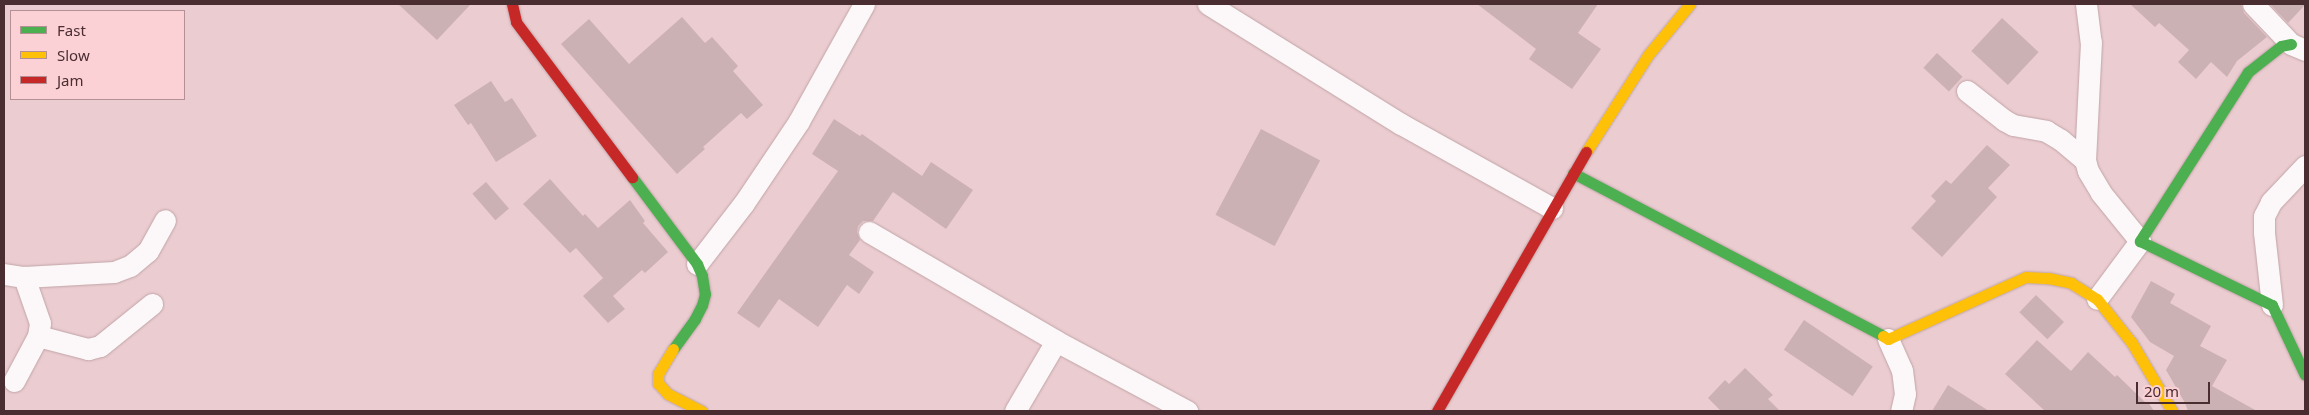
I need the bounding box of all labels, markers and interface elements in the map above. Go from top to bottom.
legend [10,10,185,100]
text: Fast [57,20,86,40]
text: Slow [57,45,90,65]
text: Jam [57,70,84,90]
scale bar [2139,372,2213,404]
text: 20 m [2144,381,2179,401]

